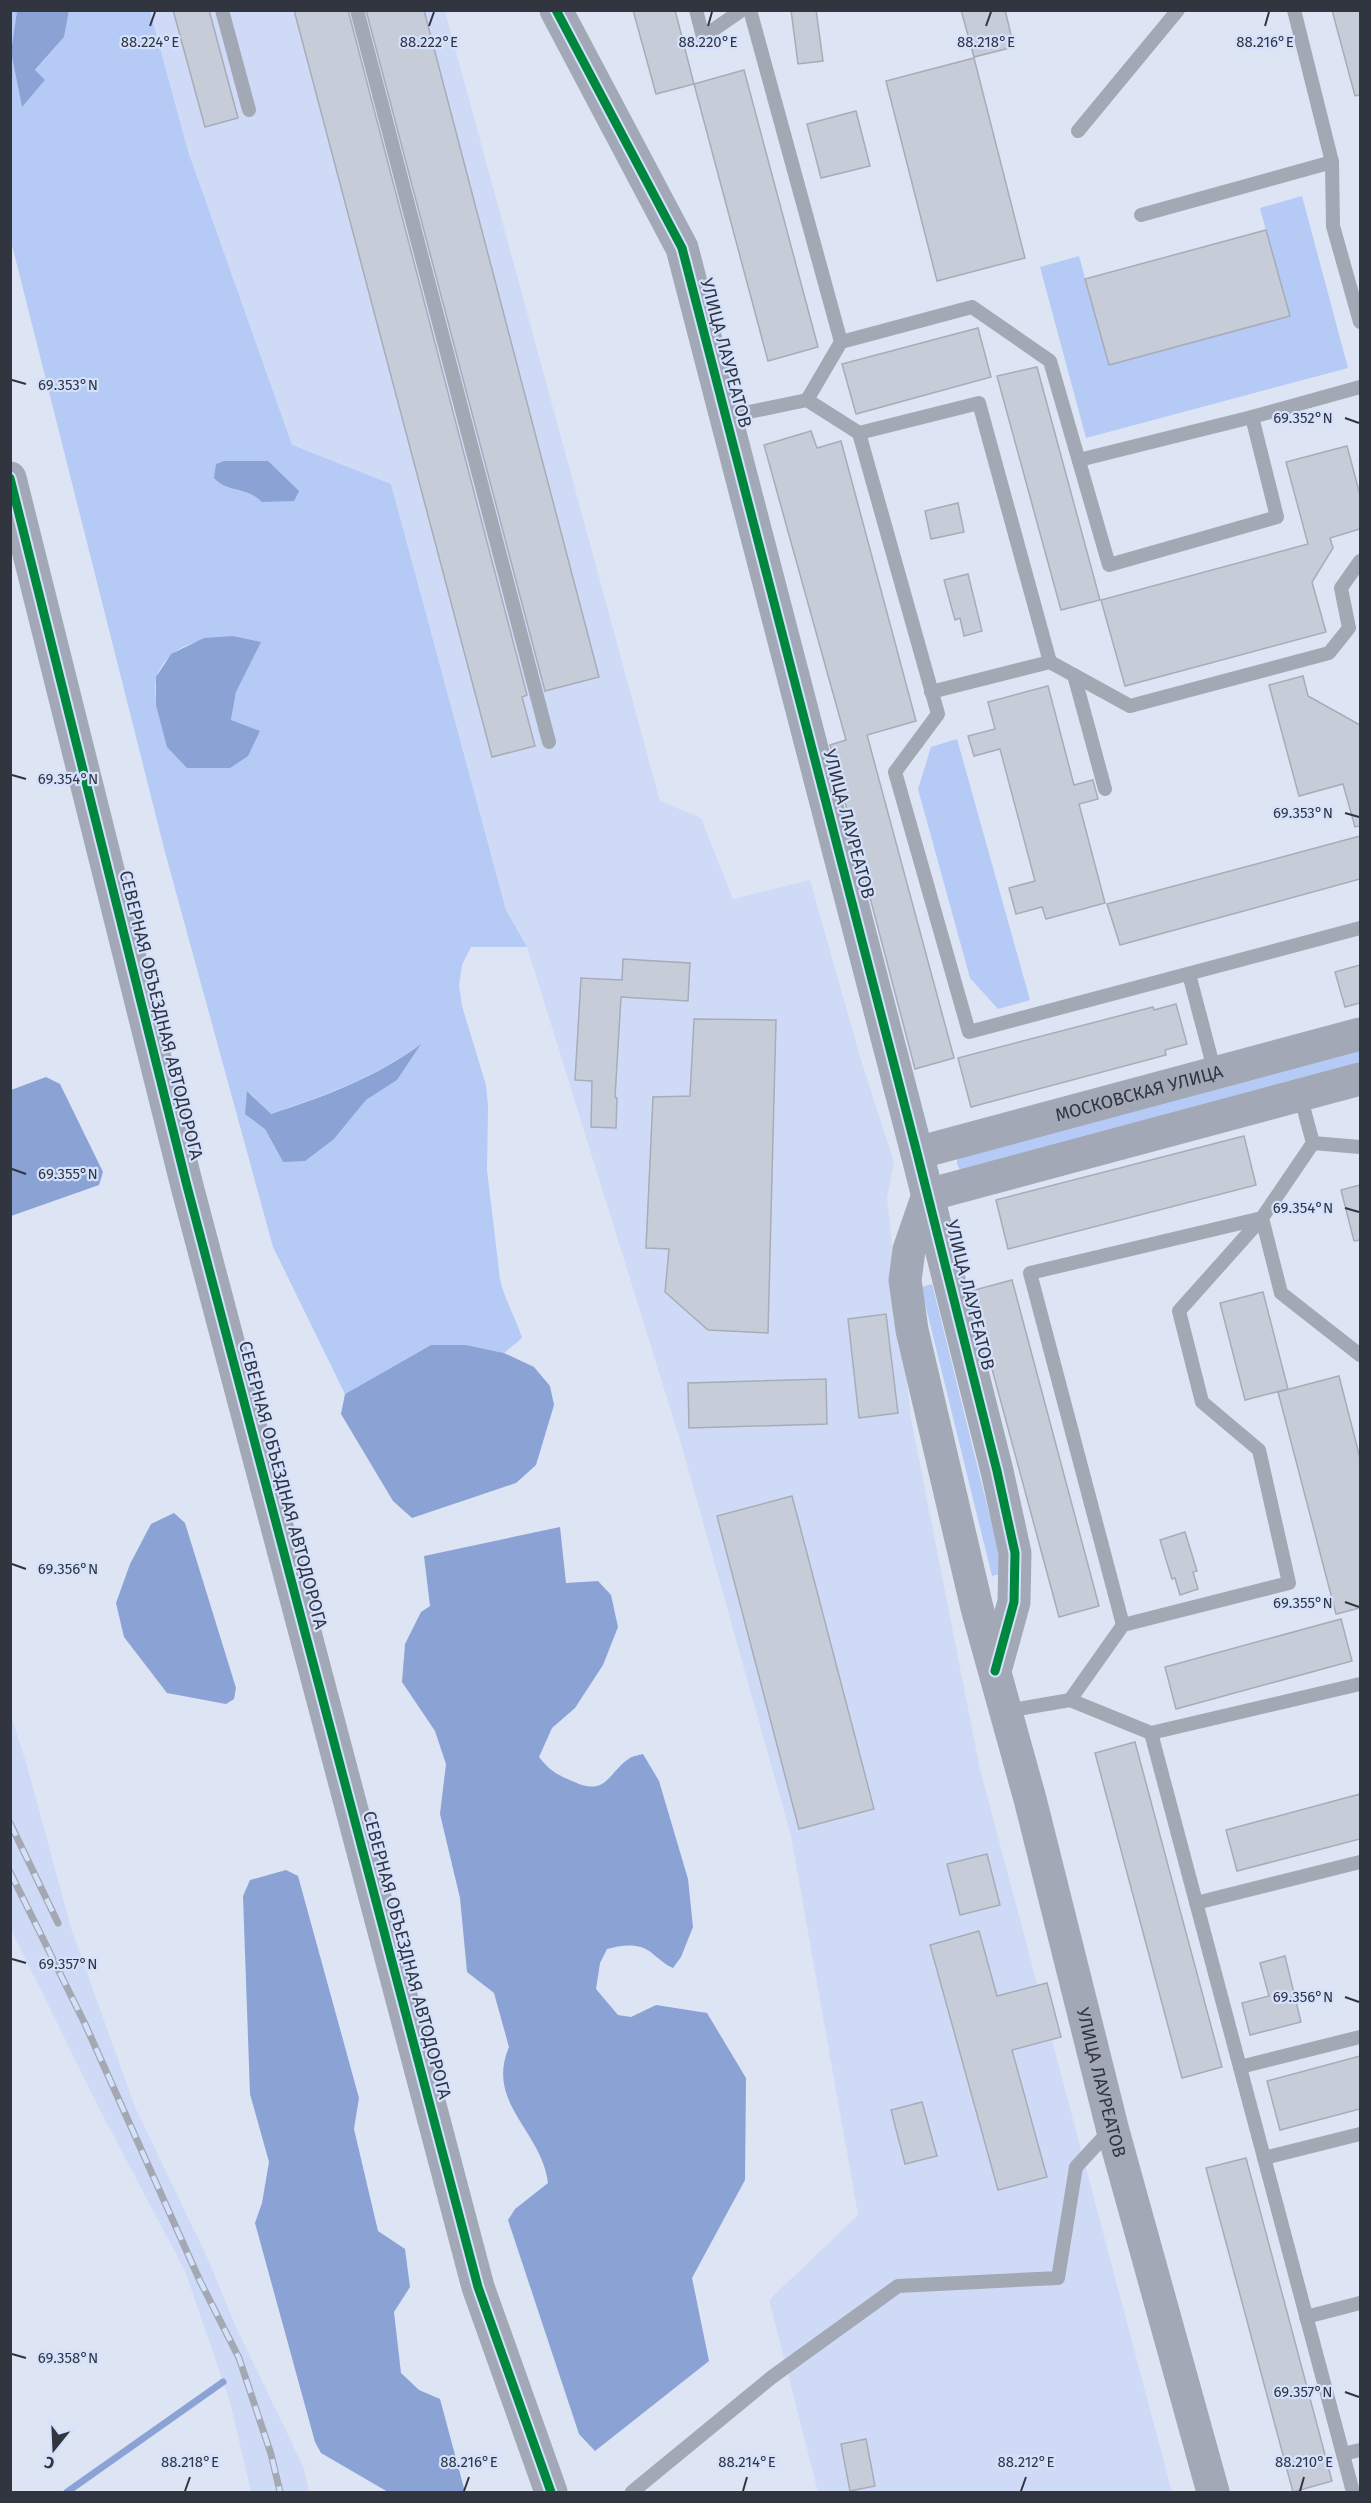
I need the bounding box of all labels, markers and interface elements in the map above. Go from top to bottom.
text: 88.224°E [121,33,179,51]
text: 88.222°E [400,33,458,51]
text: 88.220°E [678,33,738,51]
text: 88.218°E [957,33,1015,51]
text: 88.216°E [1236,33,1294,51]
street label: УЛИЦА ЛАУРЕАТОВ [695,276,757,430]
text: 69.353°N [38,376,98,394]
text: 69.352°N [1273,409,1333,427]
street label: УЛИЦА ЛАУРЕАТОВ [818,747,880,901]
text: 69.354°N [38,770,98,788]
text: 69.353°N [1273,804,1333,822]
street label: СЕВЕРНАЯ ОБЪЕЗДНАЯ АВТОДОРОГА [114,868,208,1163]
street label: МОСКОВСКАЯ УЛИЦА [1053,1060,1226,1126]
text: 69.355°N [38,1165,98,1183]
text: 69.354°N [1273,1199,1333,1217]
street label: УЛИЦА ЛАУРЕАТОВ [941,1218,999,1372]
street label: СЕВЕРНАЯ ОБЪЕЗДНАЯ АВТОДОРОГА [234,1339,332,1632]
text: 69.356°N [38,1560,98,1578]
text: 69.355°N [1273,1594,1333,1612]
street label: СЕВЕРНАЯ ОБЪЕЗДНАЯ АВТОДОРОГА [358,1809,456,2102]
text: 69.357°N [39,1955,97,1973]
text: 69.356°N [1273,1988,1333,2006]
street label: УЛИЦА ЛАУРЕАТОВ [1072,2005,1131,2160]
text: 69.358°N [38,2349,98,2367]
text: 69.357°N [1274,2383,1332,2401]
north arrow [24,2419,84,2479]
text: С [41,2452,57,2473]
text: 88.218°E [161,2453,219,2471]
text: 88.216°E [440,2453,498,2471]
text: 88.214°E [718,2453,776,2471]
text: 88.212°E [998,2453,1054,2471]
text: 88.210°E [1275,2453,1333,2471]

